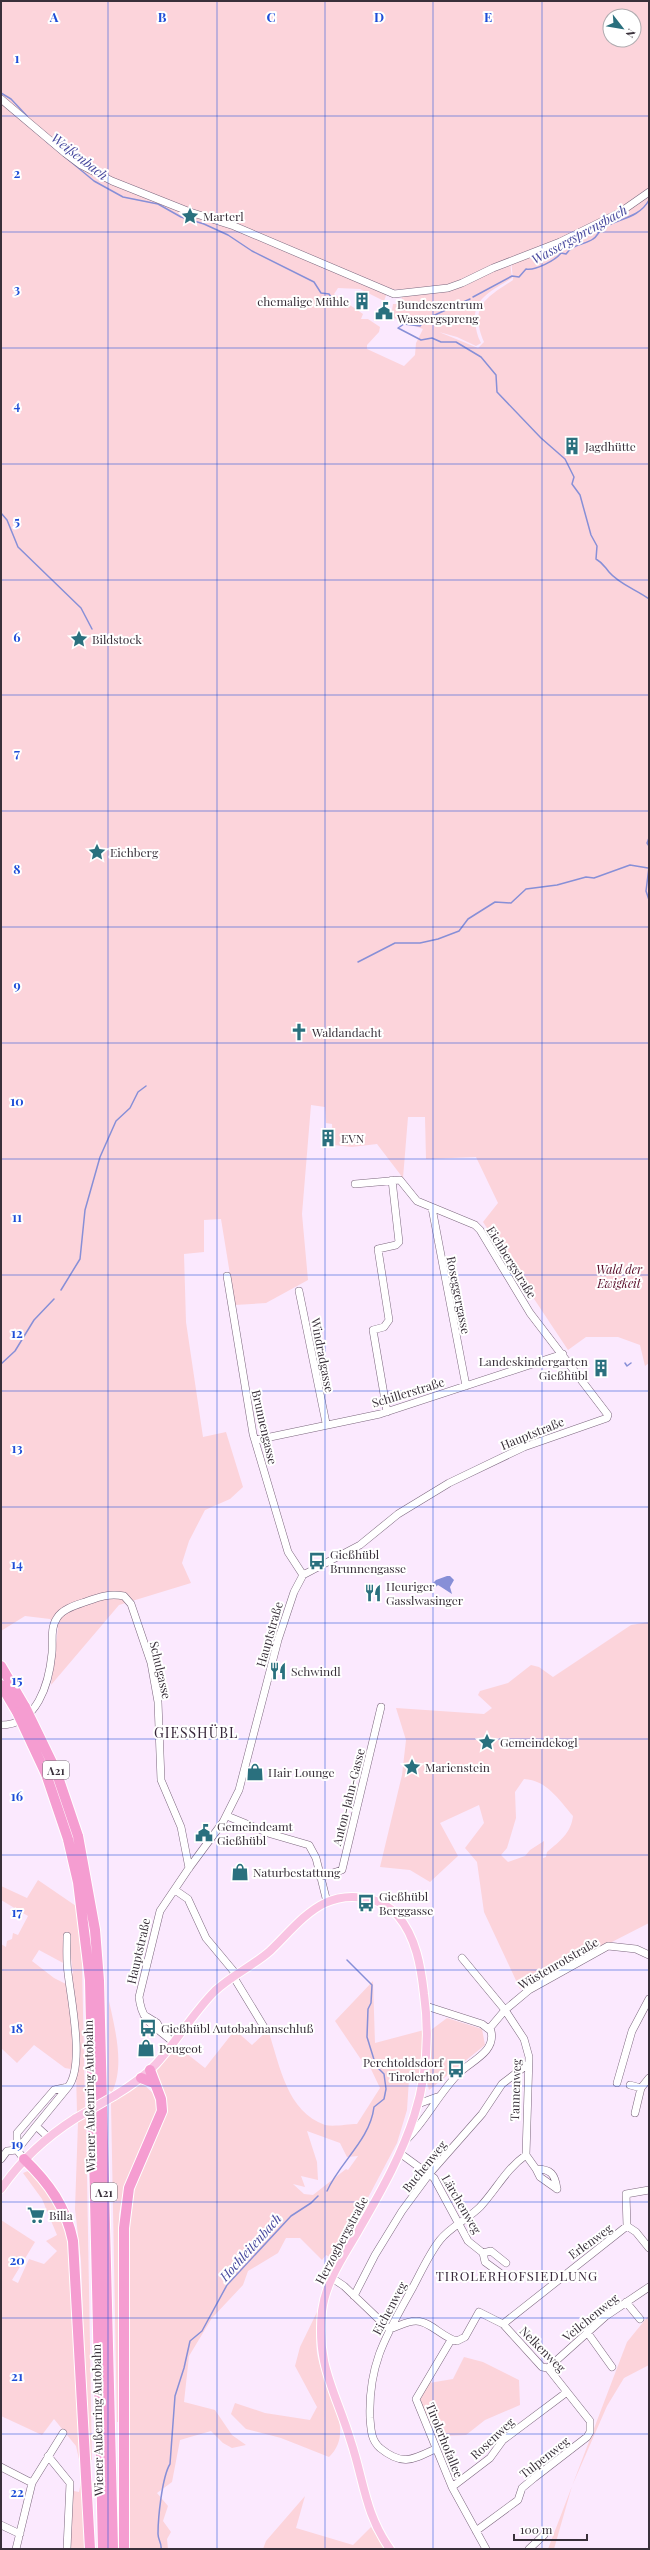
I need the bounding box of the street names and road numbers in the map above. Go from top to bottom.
street label: Eichbergstraße [483,1223,541,1301]
street label: Roseggergasse [444,1255,474,1335]
street label: Windradgasse [308,1315,338,1394]
street label: Schillerstraße [370,1373,446,1411]
street label: Brunnengasse [249,1388,281,1466]
street label: Hauptstraße [498,1413,566,1453]
street label: Hauptstraße [252,1599,286,1669]
street label: Schulgasse [147,1640,175,1700]
street label: Anton-Jahn-Gasse [328,1747,368,1848]
road number: A21 [43,1761,69,1779]
street label: Hauptstraße [123,1916,153,1986]
street label: Wüstenrotstraße [514,1934,601,1993]
street label: Wiener Außenring Autobahn [80,2020,98,2173]
street label: Tannenweg [506,2058,524,2121]
street label: Buchenweg [398,2136,450,2195]
street label: Lärchenweg [439,2172,486,2237]
road number: A21 [91,2183,117,2201]
street label: Herzogbergstraße [311,2193,371,2287]
street label: Erlenweg [565,2219,616,2262]
street label: Eichenweg [368,2278,410,2338]
street label: Veilchenweg [558,2289,622,2345]
street label: Nelkenweg [517,2323,570,2376]
street label: Wiener Außenring Autobahn [88,2344,106,2497]
street label: Tirolerhofallee [423,2400,467,2480]
street label: Rosenweg [467,2413,518,2462]
street label: Tulpenweg [516,2432,573,2481]

